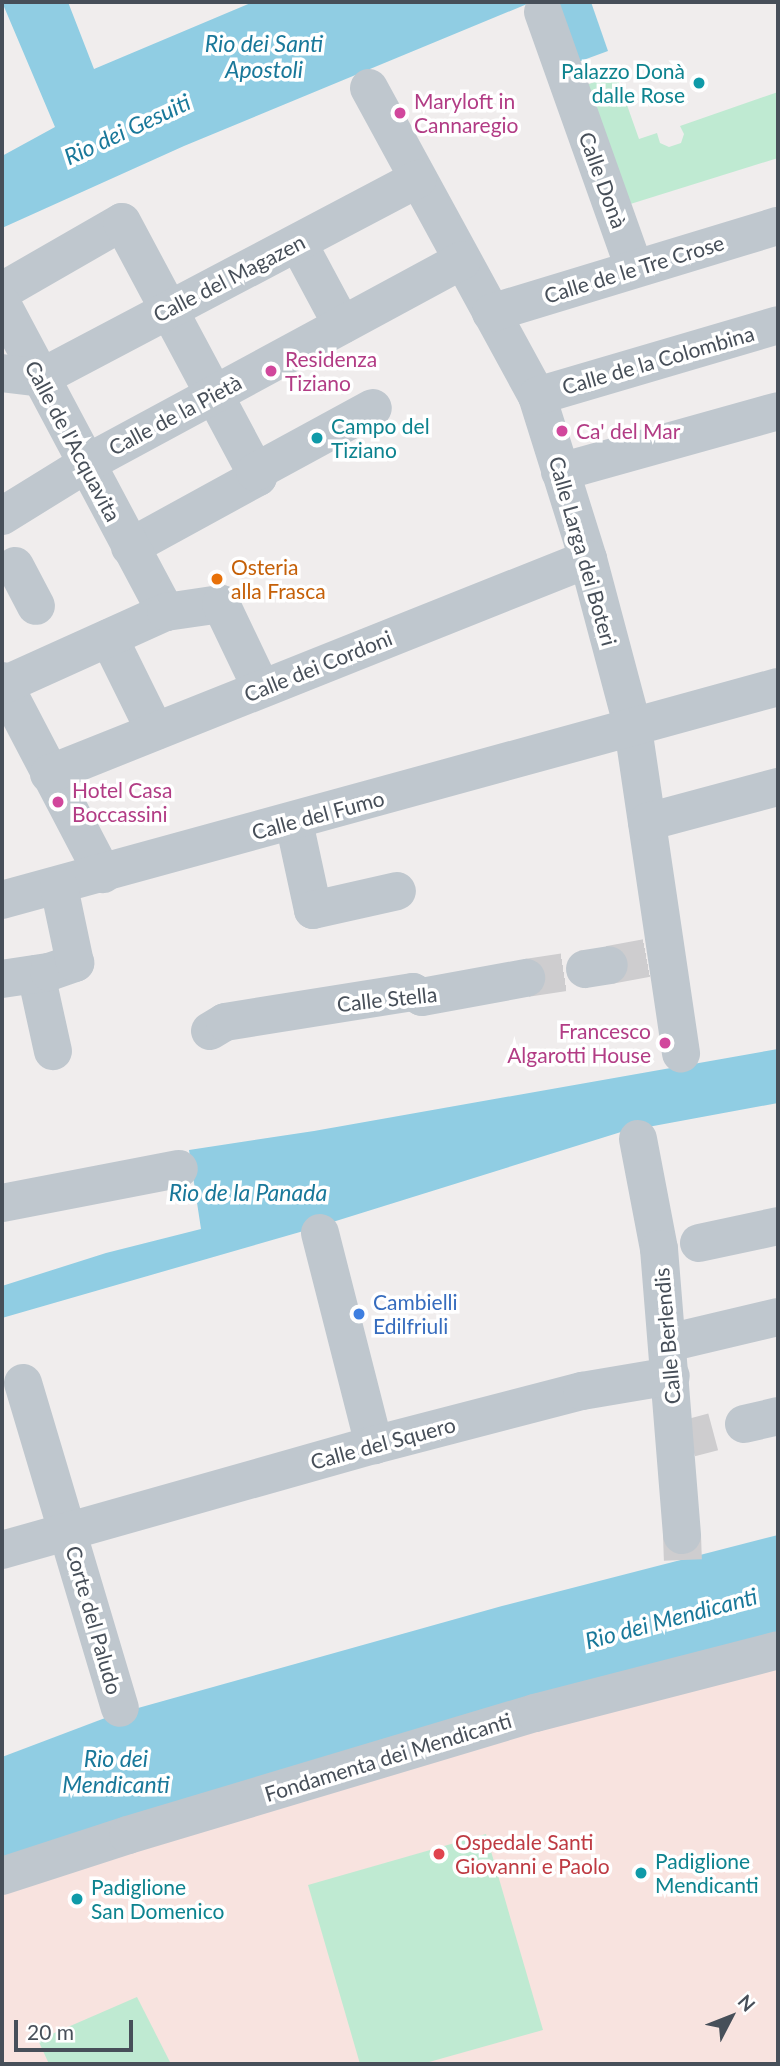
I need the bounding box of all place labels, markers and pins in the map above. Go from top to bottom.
place label: Palazzo Donà dalle Rose [561,58,685,108]
marker: Palazzo Donà dalle Rose [691,75,707,91]
place label: Maryloft in Cannaregio [414,88,519,138]
marker: Maryloft in Cannaregio [392,105,408,121]
place label: Residenza Tiziano [285,346,377,396]
marker: Residenza Tiziano [263,363,279,379]
place label: Campo del Tiziano [331,413,430,463]
place label: Ca' del Mar [576,418,680,444]
marker: Ca' del Mar [554,423,570,439]
marker: Campo del Tiziano [309,430,325,446]
place label: Osteria alla Frasca [231,554,326,604]
marker: Osteria alla Frasca [209,571,225,587]
place label: Hotel Casa Boccassini [72,777,172,827]
marker: Hotel Casa Boccassini [50,794,66,810]
place label: Francesco Algarotti House [507,1018,651,1068]
marker: Francesco Algarotti House [657,1035,673,1051]
place label: Cambielli Edilfriuli [373,1289,458,1339]
marker: Cambielli Edilfriuli [351,1306,367,1322]
place label: Ospedale Santi Giovanni e Paolo [455,1829,610,1879]
marker: Ospedale Santi Giovanni e Paolo [429,1844,449,1864]
place label: Padiglione Mendicanti [655,1848,759,1898]
marker: Padiglione Mendicanti [633,1865,649,1881]
place label: Padiglione San Domenico [91,1874,224,1924]
marker: Padiglione San Domenico [69,1891,85,1907]

